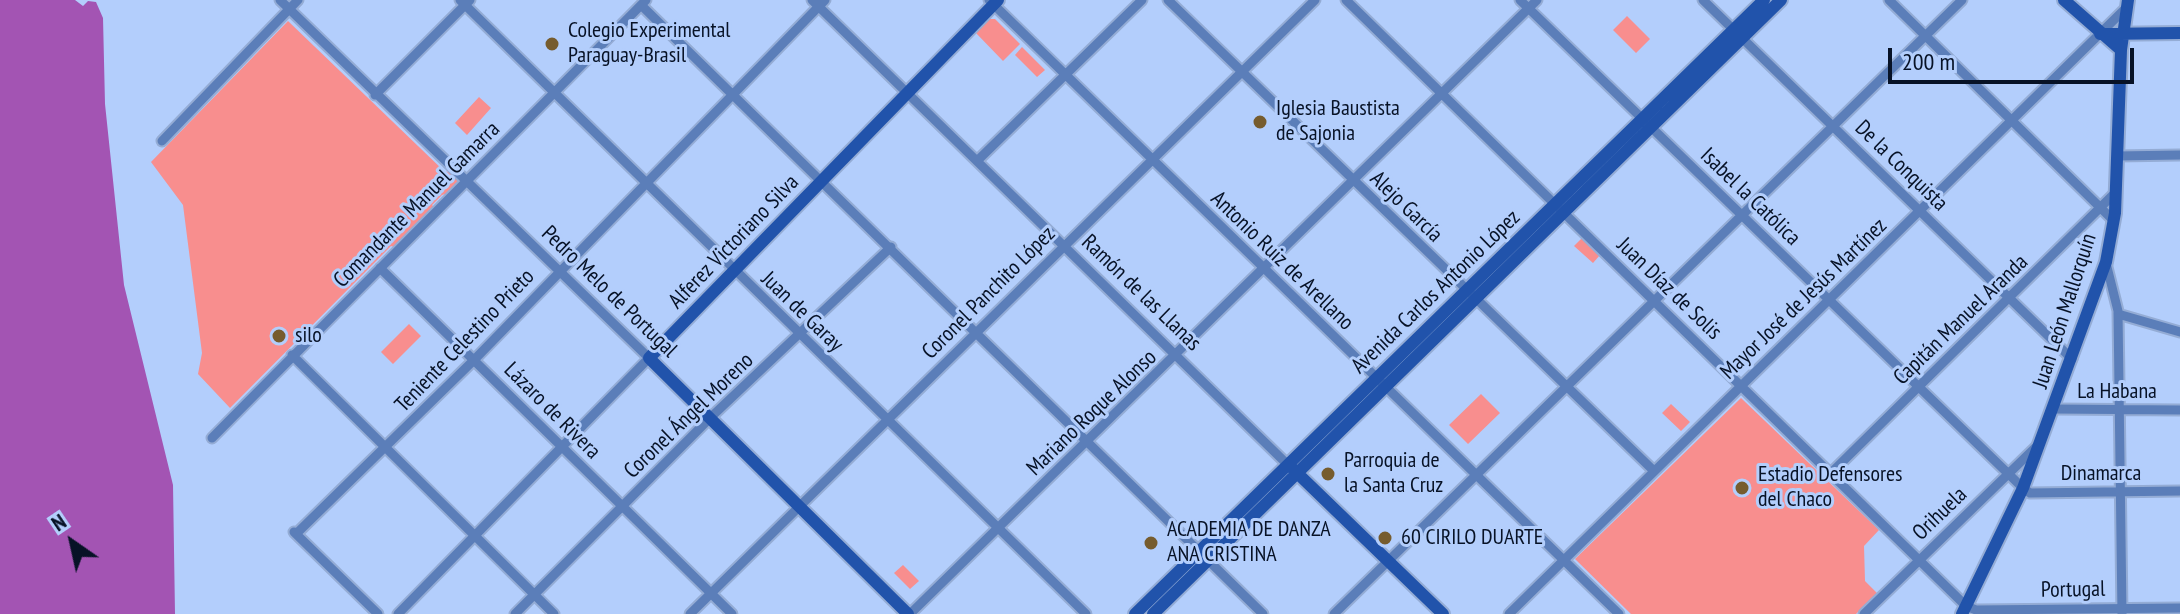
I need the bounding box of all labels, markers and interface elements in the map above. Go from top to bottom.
place label: Colegio Experimental Paraguay-Brasil [568,18,730,70]
scale bar [1892,32,2138,82]
marker: Colegio Experimental Paraguay-Brasil [543,35,561,53]
text: 200 m [1902,46,1955,77]
place label: Iglesia Baustista de Sajonia [1276,96,1400,148]
marker: Iglesia Baustista de Sajonia [1251,113,1269,131]
street label: De la Conquista [1849,115,1953,217]
street label: Comandante Manuel Gamarra [329,117,505,293]
street label: Isabel la Católica [1694,143,1806,251]
street label: Alejo García [1364,166,1448,248]
street label: Alferez Victoriano Silva [663,170,805,314]
street label: Antonio Ruiz de Arellano [1205,186,1359,336]
street label: Avenida Carlos Antonio López [1346,205,1526,379]
street label: Mayor José de Jesús Martínez [1715,213,1893,385]
street label: Pedro Melo de Portugal [536,221,682,363]
street label: Coronel Panchito López [917,221,1061,365]
street label: Ramón de las Llanas [1076,229,1206,357]
street label: Juan León Mallorquín [2028,230,2102,392]
street label: Juan Díaz de Solis [1611,233,1727,345]
street label: Capitán Manuel Aranda [1888,249,2034,391]
street label: Teniente Celestino Prieto [390,264,540,418]
street label: Juan de Garay [755,266,849,358]
place label: silo [295,323,322,349]
marker: silo [270,327,288,345]
street label: Mariano Roque Alonso [1022,344,1162,482]
street label: Coronel Ángel Moreno [619,348,759,484]
street label: Lázaro de Rivera [498,357,606,465]
street label: La Habana [2077,379,2157,405]
place label: Parroquia de la Santa Cruz [1344,448,1443,500]
street label: Dinamarca [2061,461,2141,487]
place label: Estadio Defensores del Chaco [1758,462,1903,514]
marker: Parroquia de la Santa Cruz [1319,465,1337,483]
marker: Estadio Defensores del Chaco [1733,479,1751,497]
street label: Orihuela [1907,482,1973,546]
north arrow [32,502,112,582]
text: N [46,507,71,537]
place label: ACADEMIA DE DANZA ANA CRISTINA [1167,517,1331,568]
place label: 60 CIRILO DUARTE [1401,525,1543,551]
marker: 60 CIRILO DUARTE [1376,529,1394,547]
marker: ACADEMIA DE DANZA ANA CRISTINA [1142,534,1160,552]
street label: Portugal [2041,576,2105,604]

